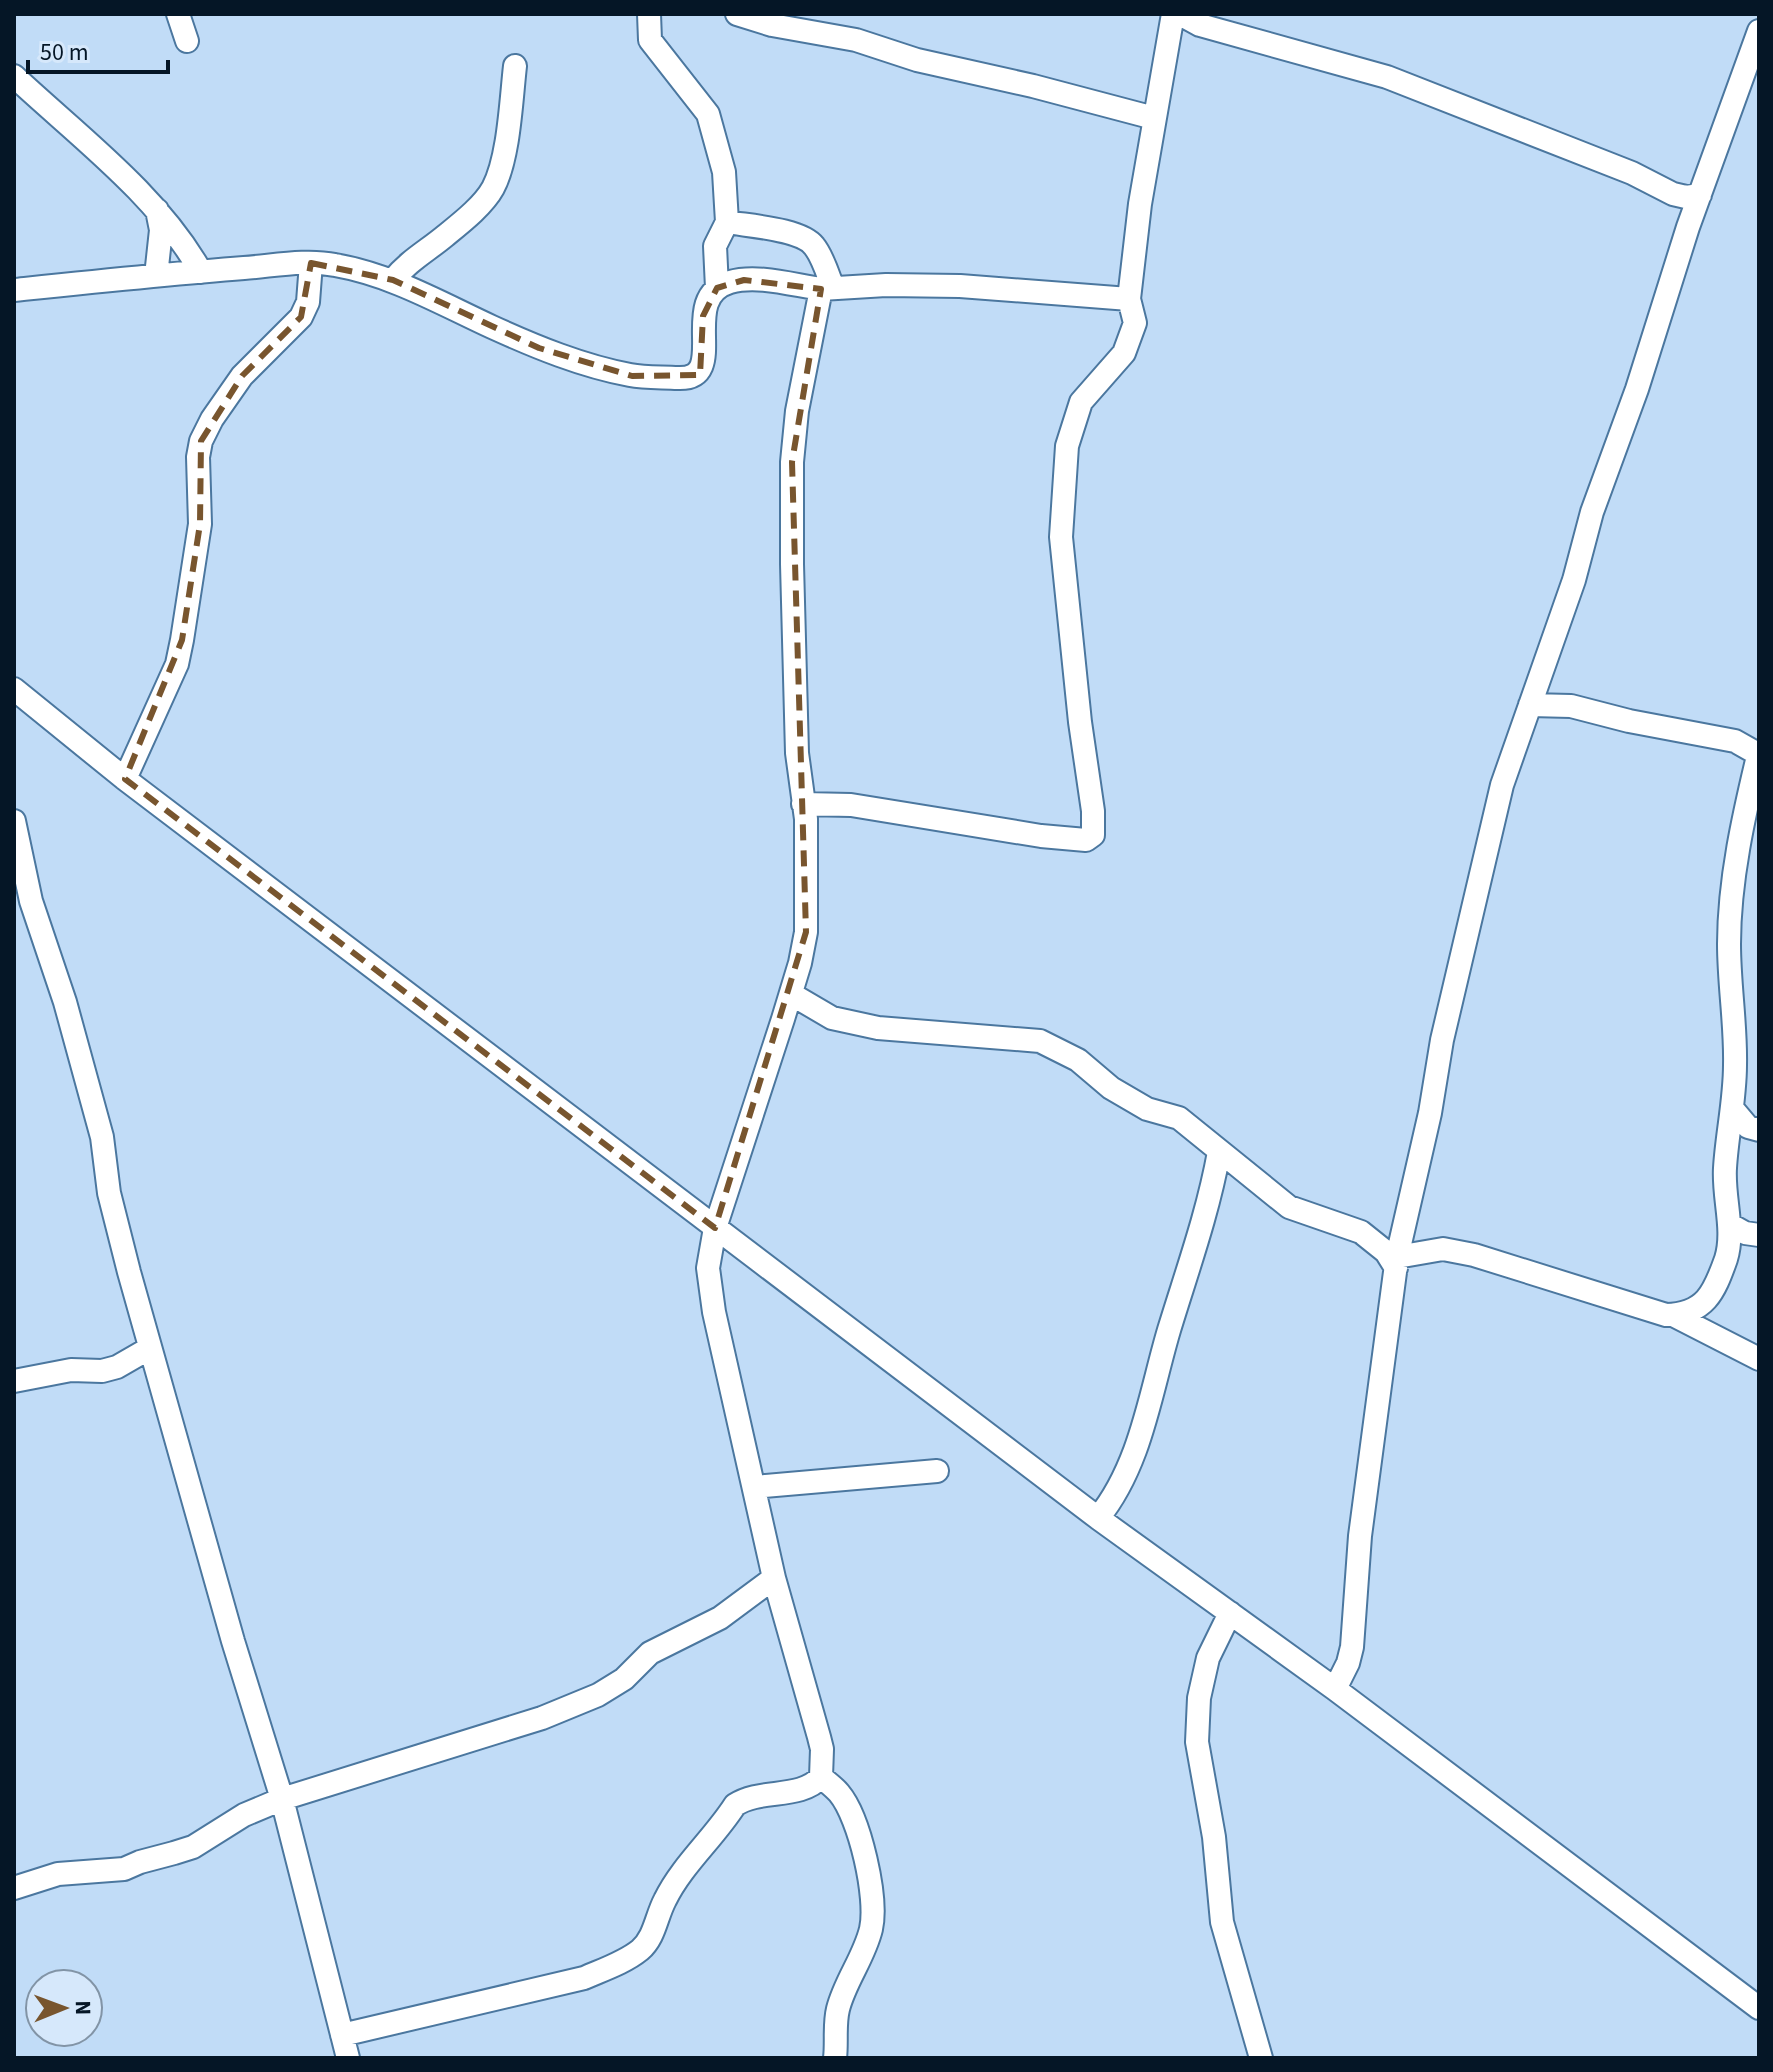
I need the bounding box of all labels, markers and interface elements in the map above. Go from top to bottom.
scale bar [28,24,168,74]
text: 50 m [40,35,89,70]
north arrow [24,1968,104,2048]
text: N [67,2000,99,2015]

